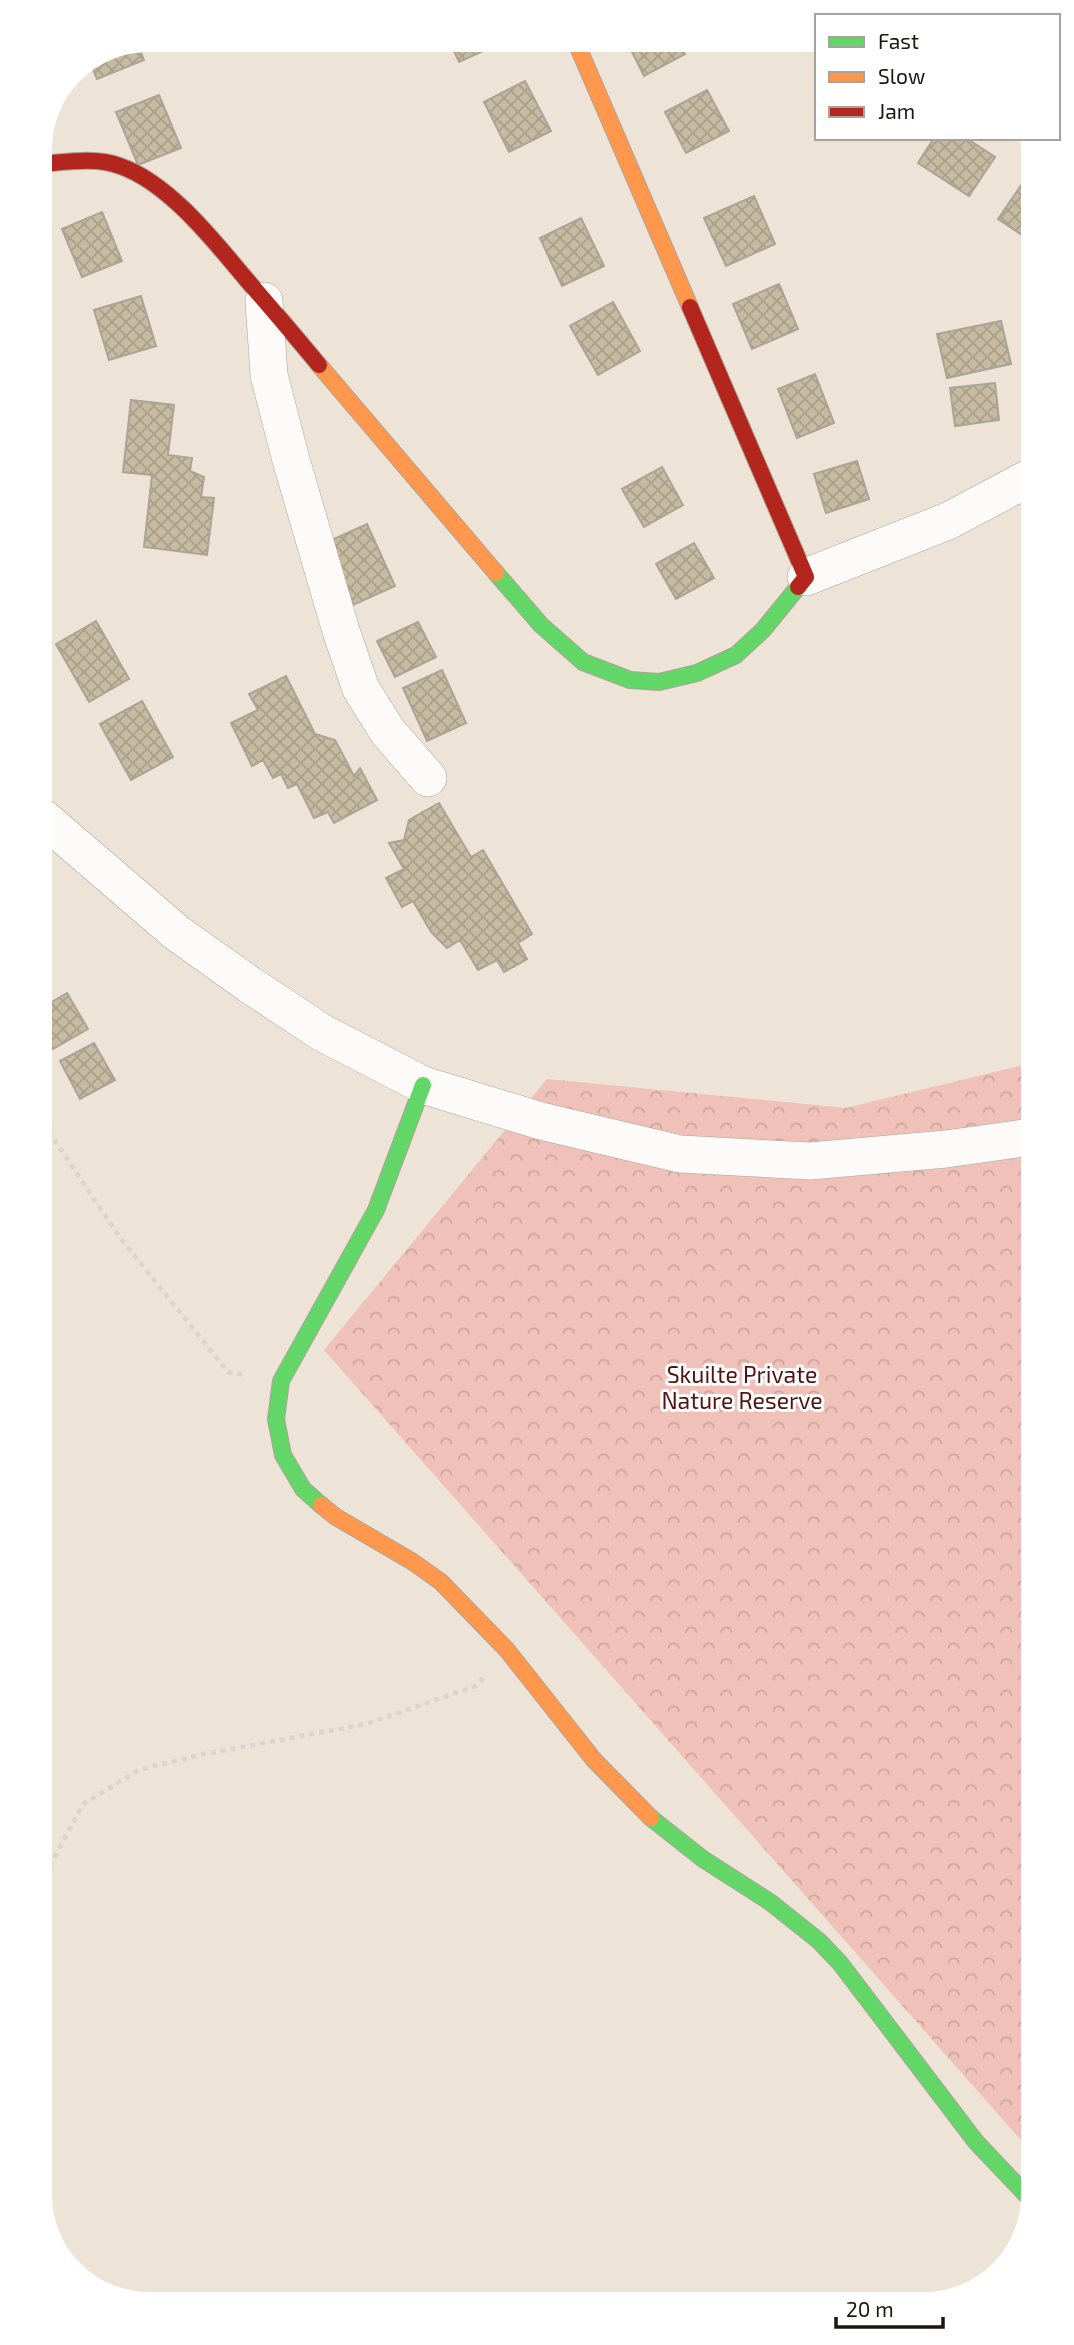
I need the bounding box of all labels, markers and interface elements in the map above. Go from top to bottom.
legend [815,14,1060,140]
text: Fast [878,28,919,53]
text: Slow [878,63,925,88]
text: Jam [878,98,915,123]
park label: Skuilte Private Nature Reserve [661,1360,823,1414]
scale bar [836,2286,943,2330]
text: 20 m [846,2296,894,2321]

